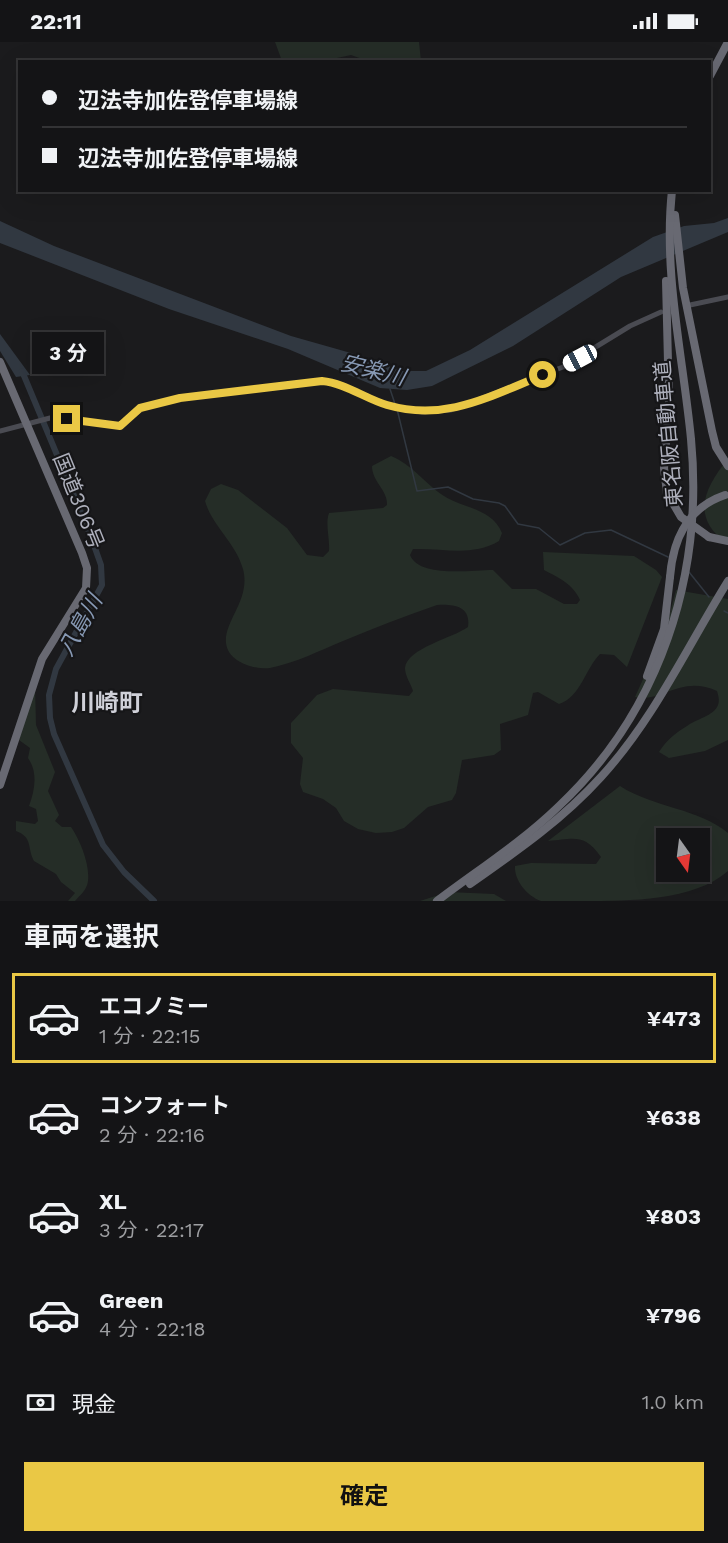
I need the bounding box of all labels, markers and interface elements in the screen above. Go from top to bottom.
text: 22:11 [30,9,82,34]
text: 辺法寺加佐登停車場線 [78,88,298,113]
text: 辺法寺加佐登停車場線 [78,146,298,171]
callout: 3 分 [31,332,103,374]
text: 3 分 [49,341,87,365]
car [560,342,600,374]
water label: 安楽川 [338,350,410,391]
street label: 東名阪自動車道 [649,360,687,508]
route start [529,361,556,388]
route end [53,405,80,432]
street label: 国道306号 [48,449,110,553]
water label: 八島川 [53,588,108,660]
district label: 川崎町 [71,689,143,717]
north arrow [656,828,710,882]
map controls [656,828,710,882]
text: 車両を選択 [24,921,159,953]
icon: car [27,991,81,1045]
text: エコノミー [99,994,209,1019]
text: ¥473 [647,1006,701,1031]
text: 1 分 · 22:15 [99,1024,200,1048]
icon: car [27,1090,81,1144]
text: コンフォート [99,1093,230,1118]
text: ¥638 [646,1105,701,1130]
text: 2 分 · 22:16 [99,1123,205,1147]
icon: car [27,1189,81,1243]
text: XL [99,1189,127,1214]
text: ¥803 [646,1204,701,1229]
text: 3 分 · 22:17 [99,1218,204,1242]
icon: car [27,1288,81,1342]
text: Green [99,1288,163,1313]
text: ¥796 [646,1303,701,1328]
text: 4 分 · 22:18 [99,1317,206,1341]
icon: cash [24,1386,57,1419]
text: 1.0 km [642,1390,704,1414]
text: 現金 [72,1392,116,1417]
button: 確定 [24,1462,704,1531]

